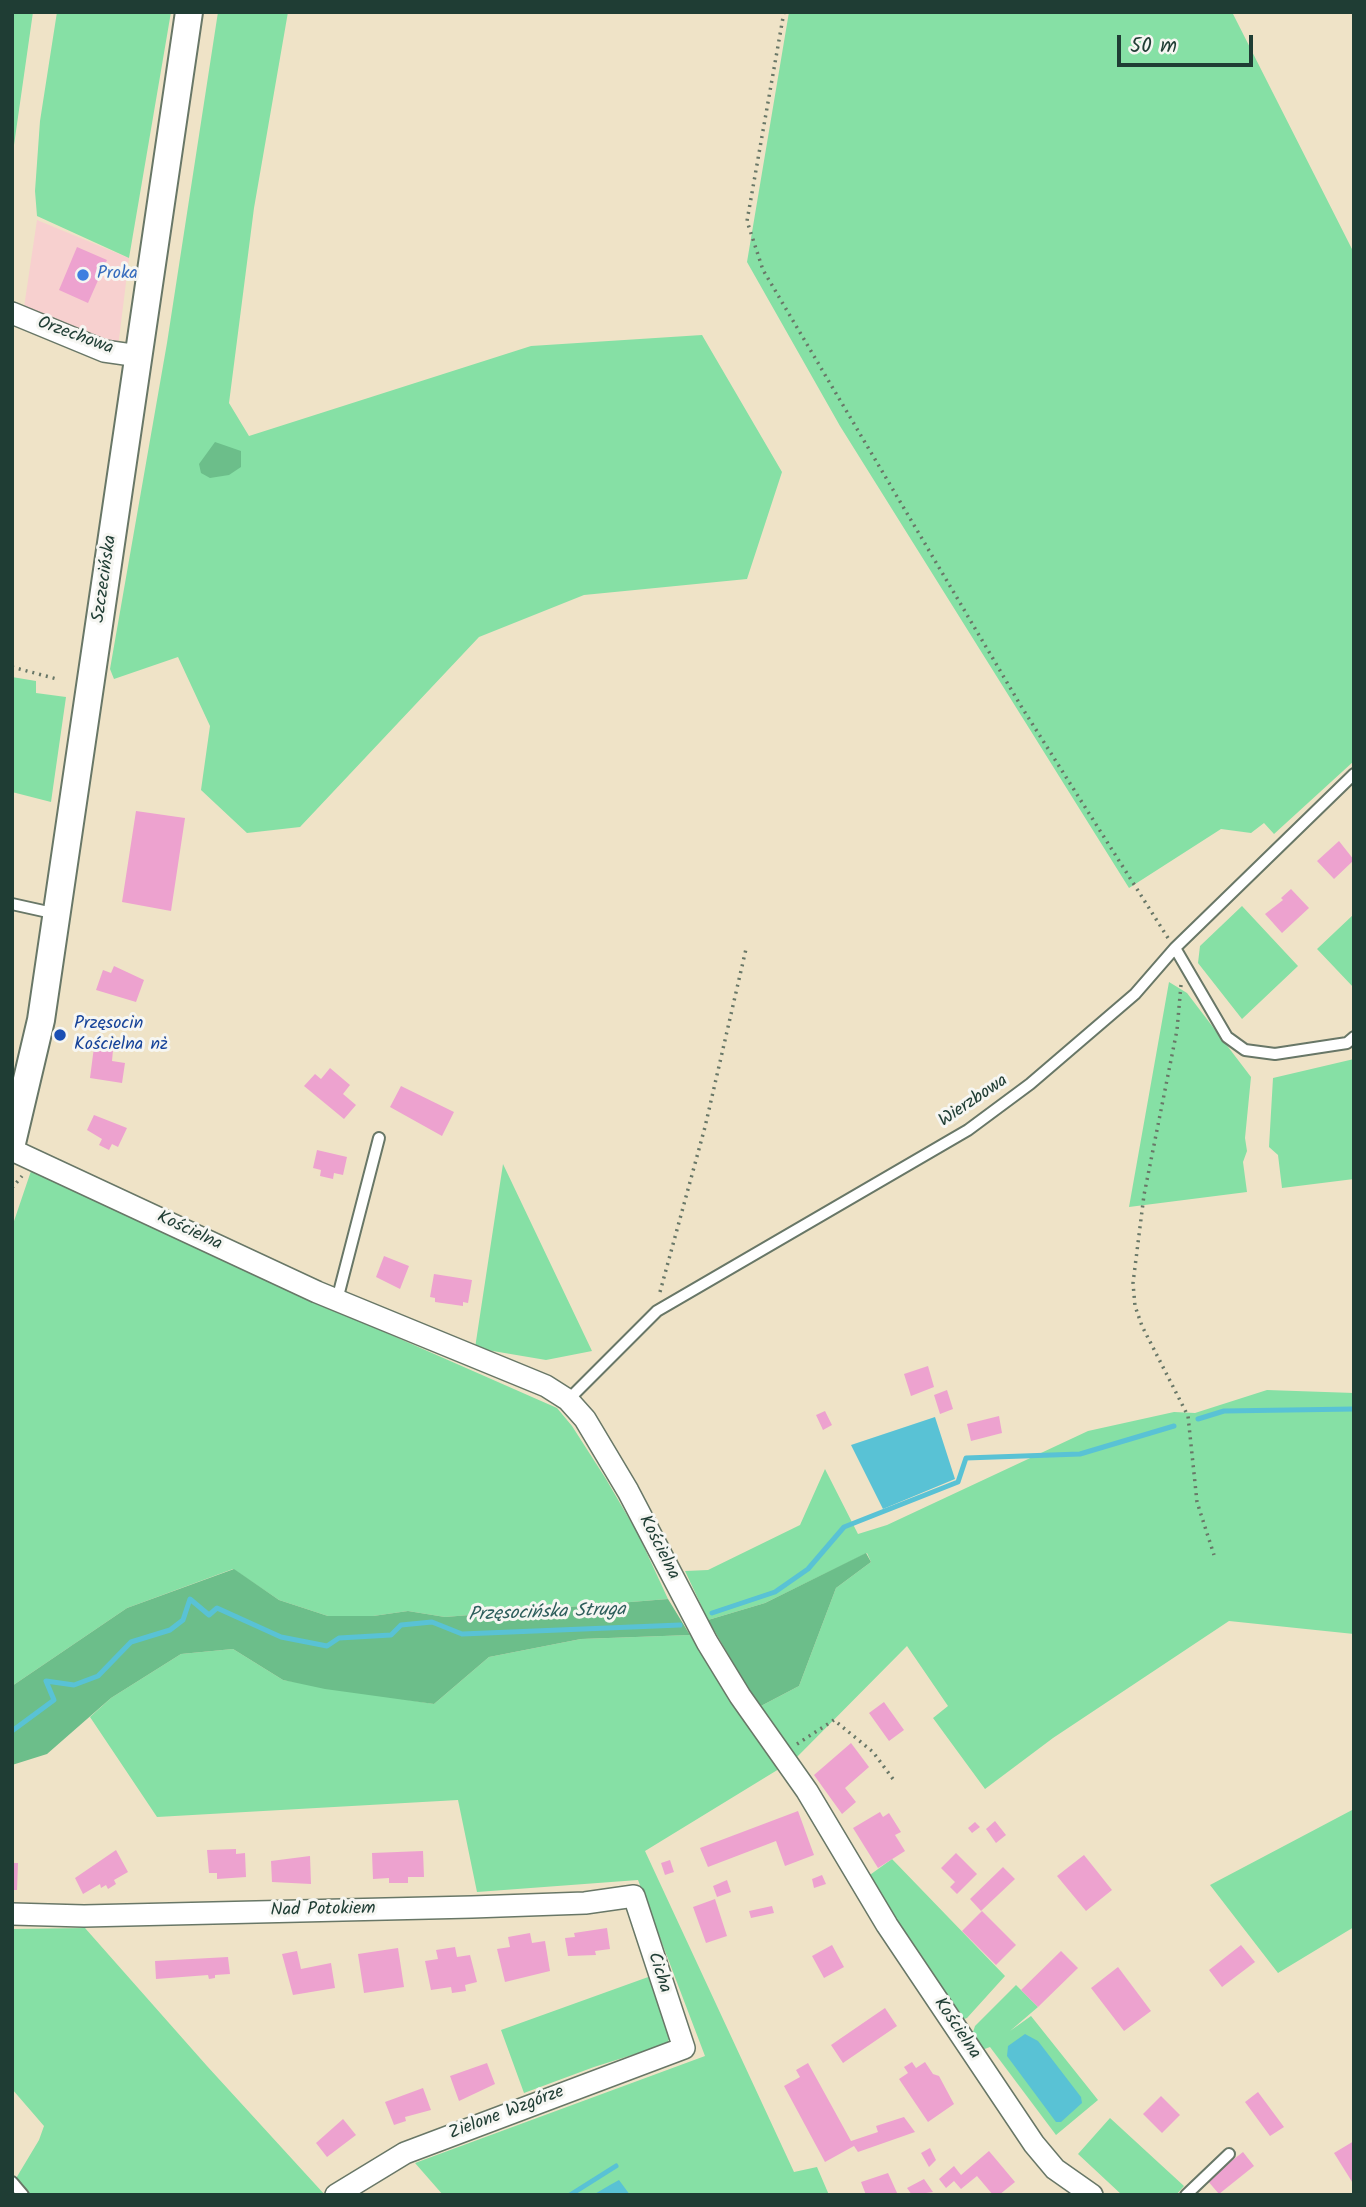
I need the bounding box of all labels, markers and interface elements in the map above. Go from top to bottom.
scale bar [1121,21,1258,65]
text: 50 m [1130,30,1177,63]
place label: Proka [97,264,138,286]
marker: Proka [75,267,91,283]
street label: Orzechowa [34,313,116,361]
street label: Szczecińska [89,534,123,624]
place label: Przęsocin Kościelna nż [74,1014,168,1056]
marker: Przęsocin Kościelna nż [52,1027,68,1043]
street label: Wierzbowa [935,1071,1013,1133]
street label: Kościelna [153,1208,225,1256]
street label: Kościelna [633,1512,683,1584]
water label: Przęsocińska Struga [468,1600,626,1628]
street label: Nad Potokiem [270,1899,376,1923]
street label: Cicha [641,1950,675,1996]
street label: Kościelna [928,1994,984,2064]
street label: Zielone Wzgórze [446,2082,568,2146]

